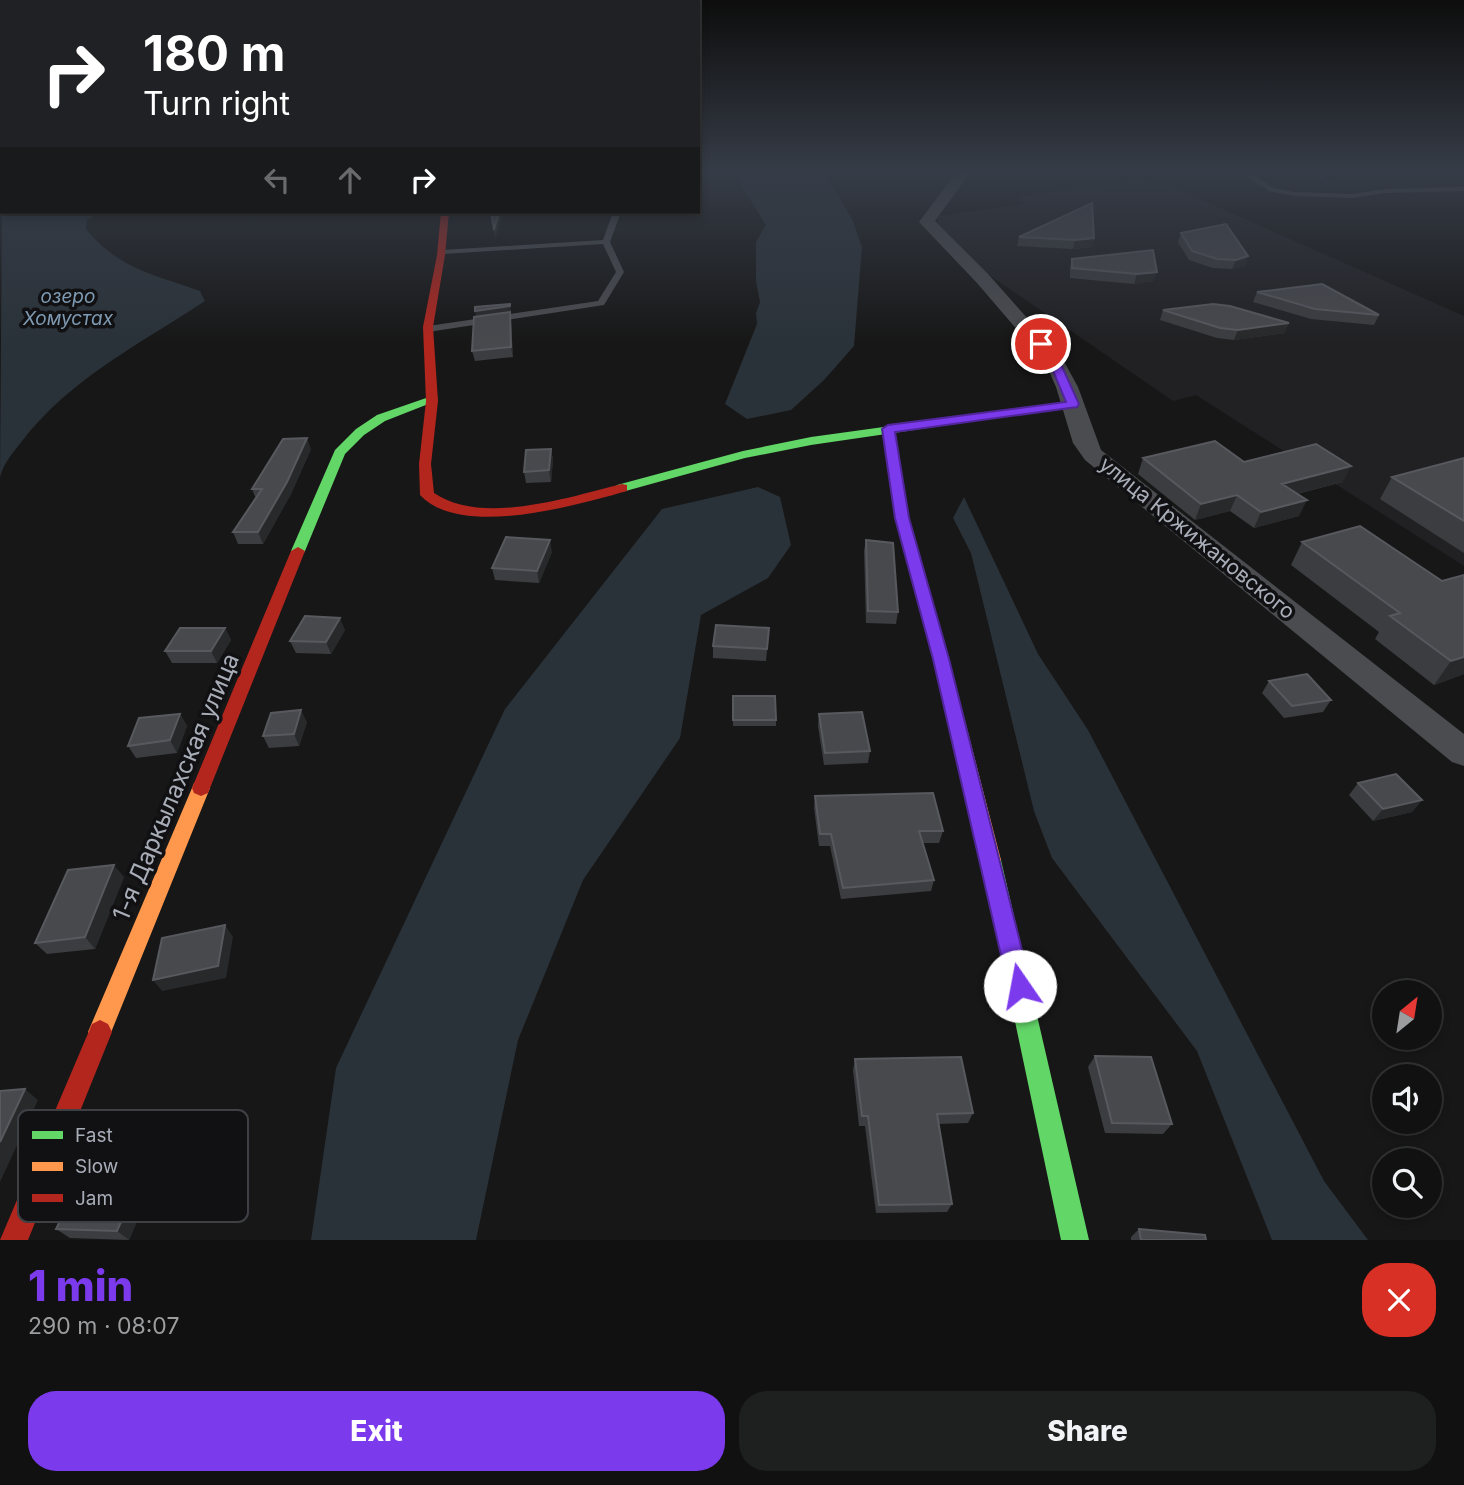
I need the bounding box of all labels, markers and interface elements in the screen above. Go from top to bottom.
text: 180 m [143,24,285,83]
icon: right [28,28,119,119]
text: Turn right [143,84,290,123]
icon: left [258,161,296,199]
icon: ahead [331,161,369,199]
icon: right [404,161,442,199]
water label: озеро Хомустах [22,285,114,330]
pin [1011,314,1071,374]
icon: arrive [1022,325,1060,363]
street label: улица Кржижановского [1095,451,1300,624]
street label: 1-я Даркылахская улица [106,649,245,925]
position arrow [983,949,1057,1023]
north arrow [1372,980,1442,1050]
map controls [1372,980,1442,1218]
button: sound [1372,1064,1442,1134]
legend [18,1110,248,1222]
text: Fast [75,1124,113,1147]
button: search [1372,1148,1442,1218]
text: Slow [75,1155,118,1178]
text: Jam [75,1187,113,1210]
text: 1 min [28,1260,133,1311]
button: close [1362,1263,1436,1337]
text: 290 m · 08:07 [28,1312,179,1340]
button: Exit [28,1391,725,1471]
button: Share [739,1391,1436,1471]

